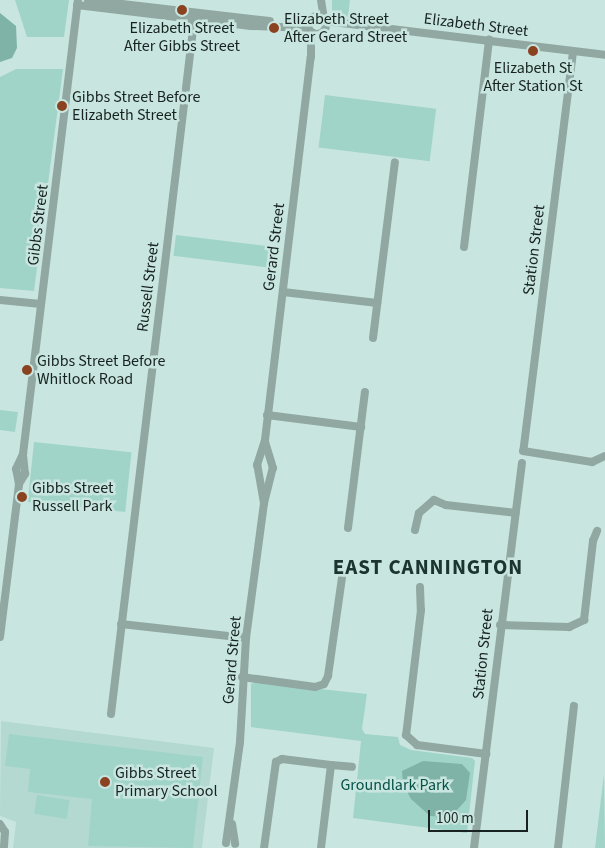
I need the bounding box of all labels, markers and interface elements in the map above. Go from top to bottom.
marker: Elizabeth Street After Gibbs Street [176,4,188,16]
place label: Elizabeth Street After Gerard Street [284,9,407,47]
street label: Elizabeth Street [423,9,529,41]
place label: Elizabeth Street After Gibbs Street [124,18,240,56]
marker: Elizabeth Street After Gerard Street [268,22,280,34]
marker: Elizabeth St After Station St [527,45,539,57]
place label: Elizabeth St After Station St [483,58,583,96]
place label: Gibbs Street Before Elizabeth Street [72,87,200,125]
marker: Gibbs Street Before Elizabeth Street [56,100,68,112]
street label: Gibbs Street [24,183,52,267]
street label: Gerard Street [259,202,289,292]
street label: Station Street [519,204,549,296]
street label: Russell Street [133,241,163,333]
place label: Gibbs Street Before Whitlock Road [37,351,165,389]
marker: Gibbs Street Before Whitlock Road [21,364,33,376]
place label: Gibbs Street Russell Park [32,478,113,516]
marker: Gibbs Street Russell Park [16,491,28,503]
district label: EAST CANNINGTON [331,554,525,580]
street label: Station Street [469,608,497,700]
street label: Gerard Street [219,615,245,705]
place label: Gibbs Street Primary School [115,763,217,801]
park label: Groundlark Park [341,775,449,795]
marker: Gibbs Street Primary School [99,776,111,788]
scale bar [430,800,530,832]
text: 100 m [436,808,474,829]

